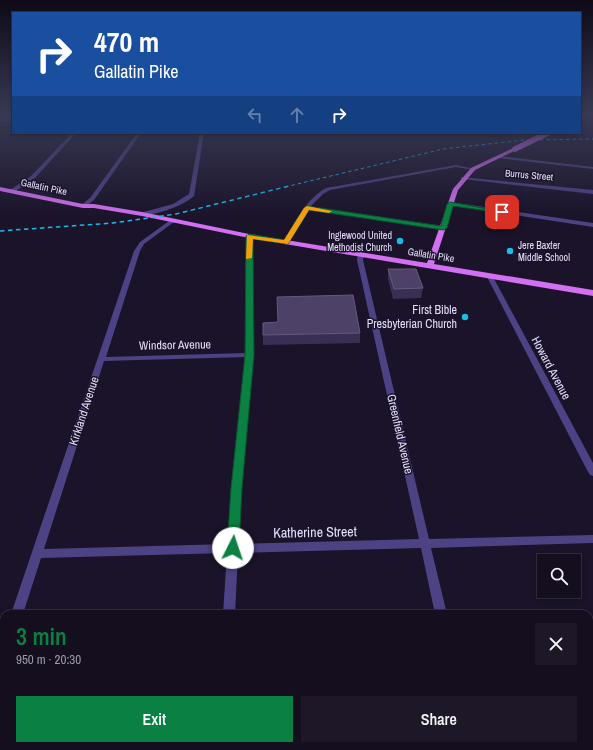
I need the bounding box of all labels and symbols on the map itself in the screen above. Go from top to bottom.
street label: Burrus Street [504,166,554,184]
street label: Gallatin Pike [20,176,69,198]
pin [485,195,519,229]
place label: Inglewood United Methodist Church [327,229,392,254]
marker: Inglewood United Methodist Church [395,236,405,246]
place label: Jere Baxter Middle School [518,239,570,264]
street label: Gallatin Pike [407,245,456,265]
marker: Jere Baxter Middle School [505,246,515,256]
place label: First Bible Presbyterian Church [367,302,457,332]
marker: First Bible Presbyterian Church [460,312,470,322]
street label: Howard Avenue [528,334,574,402]
street label: Windsor Avenue [139,336,211,354]
street label: Kirkland Avenue [65,375,103,447]
street label: Greenfield Avenue [383,393,417,475]
street label: Katherine Street [273,522,357,542]
position arrow [212,527,254,569]

